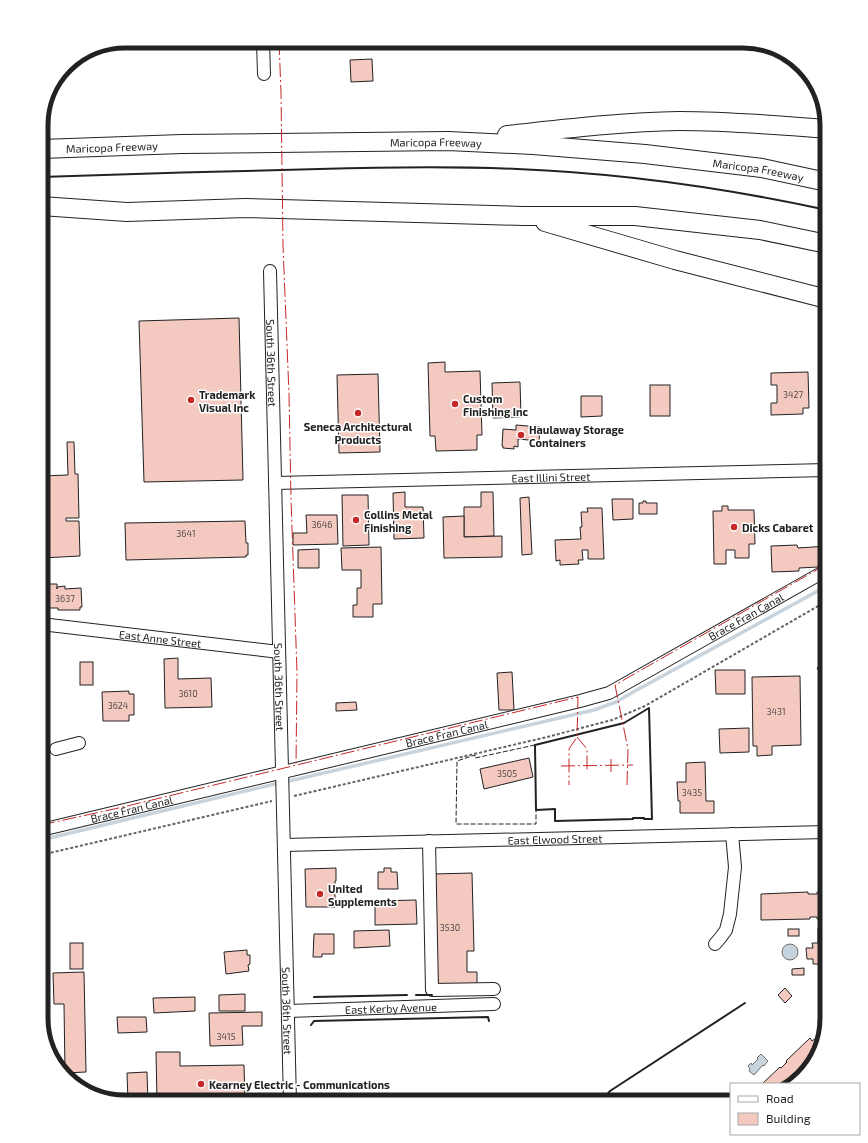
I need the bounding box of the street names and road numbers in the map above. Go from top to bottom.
street label: Maricopa Freeway [390,134,482,149]
street label: Maricopa Freeway [66,138,158,155]
street label: Maricopa Freeway [712,156,805,183]
street label: South 36th Street [265,319,280,407]
street label: East Illini Street [511,469,591,484]
street label: Brace Fran Canal [706,589,786,642]
street label: East Anne Street [118,627,202,649]
street label: South 36th Street [272,643,288,731]
street label: Brace Fran Canal [404,717,490,749]
street label: Brace Fran Canal [89,792,175,824]
street label: East Elwood Street [507,831,602,846]
street label: South 36th Street [280,967,295,1055]
street label: East Kerby Avenue [345,999,437,1016]

